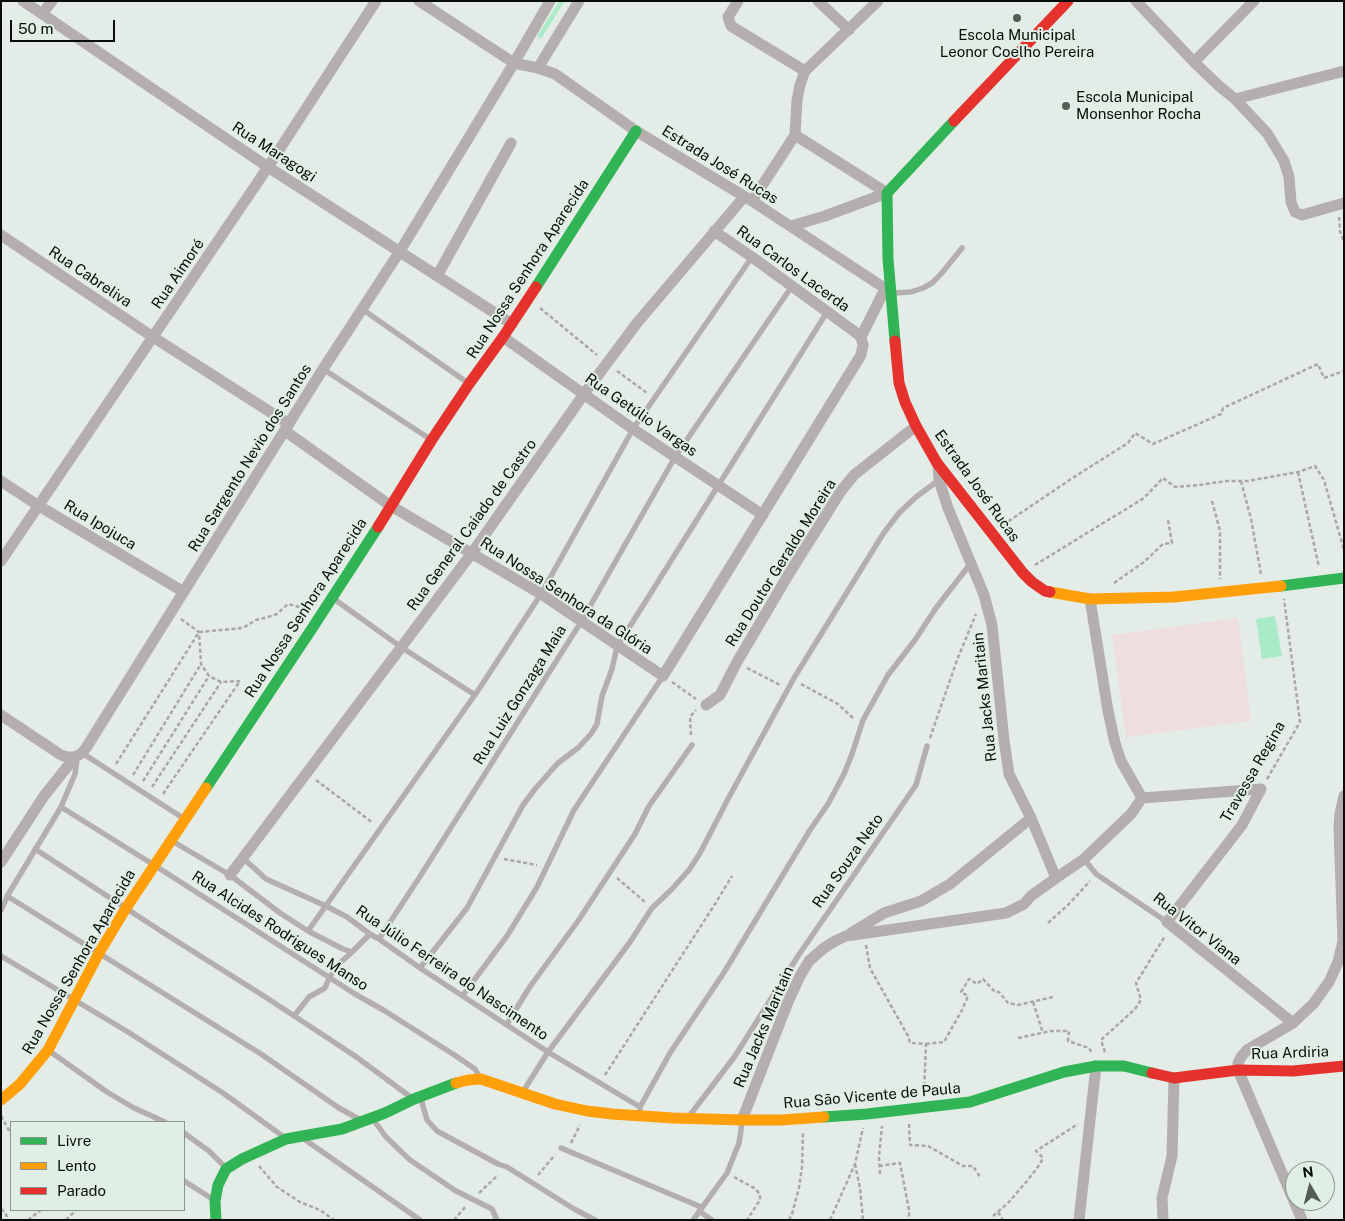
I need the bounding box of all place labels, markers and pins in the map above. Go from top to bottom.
marker: Escola Municipal Leonor Coelho Pereira [1011,12,1023,24]
place label: Escola Municipal Leonor Coelho Pereira [940,26,1094,61]
place label: Escola Municipal Monsenhor Rocha [1076,88,1201,123]
marker: Escola Municipal Monsenhor Rocha [1060,100,1072,112]

